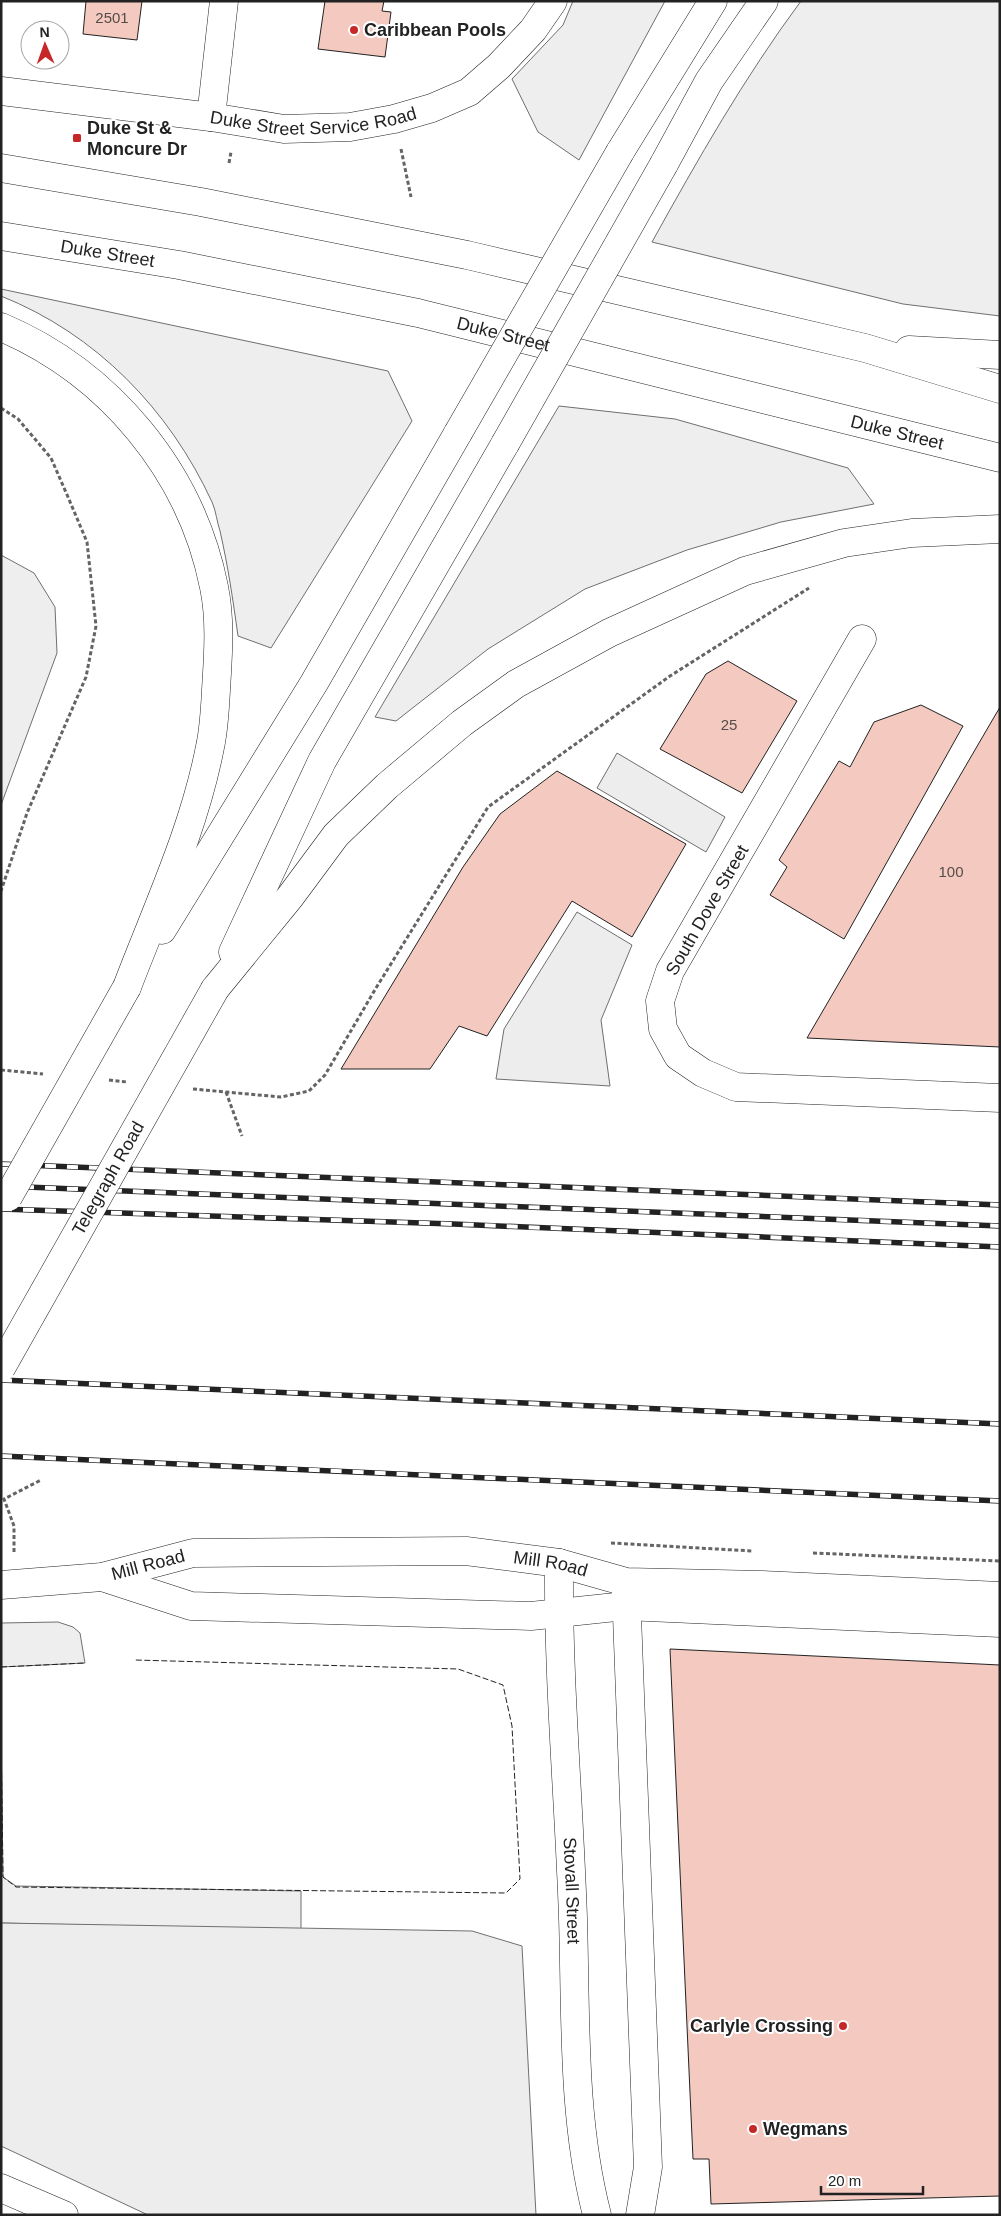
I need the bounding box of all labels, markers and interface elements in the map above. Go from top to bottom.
house number: 2501 [95,9,129,26]
north arrow [20,20,70,70]
place label: Caribbean Pools [364,20,506,40]
text: N [39,24,50,40]
marker: Caribbean Pools [348,24,360,36]
street label: Duke Street Service Road [209,103,419,139]
place label: Duke St & Moncure Dr [87,118,187,159]
marker: Duke St & Moncure Dr [71,132,83,144]
street label: Duke Street [59,236,156,271]
street label: Duke Street [455,313,552,355]
street label: Duke Street [849,411,946,454]
house number: 25 [721,716,737,733]
street label: South Dove Street [662,841,752,979]
house number: 100 [938,863,964,880]
street label: Telegraph Road [68,1118,148,1238]
street label: Mill Road [109,1546,187,1584]
street label: Mill Road [512,1547,590,1581]
street label: Stovall Street [559,1837,584,1944]
place label: Carlyle Crossing [690,2016,833,2036]
marker: Carlyle Crossing [837,2020,849,2032]
place label: Wegmans [763,2119,848,2139]
marker: Wegmans [747,2123,759,2135]
scale bar [821,2164,924,2196]
text: 20 m [828,2172,861,2189]

